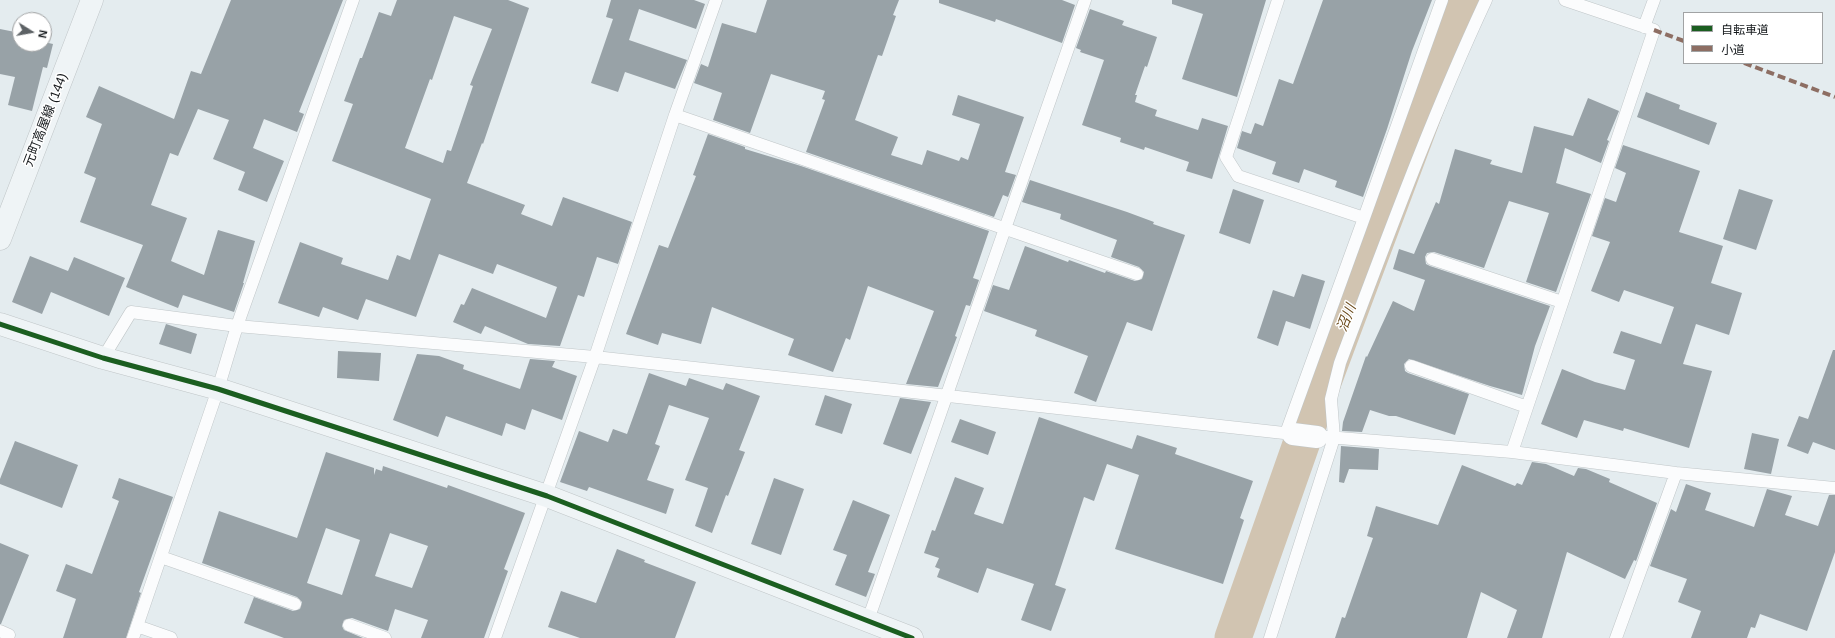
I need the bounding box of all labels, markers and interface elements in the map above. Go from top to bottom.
north arrow [12,12,52,52]
legend [1683,12,1823,64]
text: 自転車道 [1721,23,1769,37]
text: N [36,29,49,39]
text: 小道 [1721,43,1745,57]
street label: 元町高屋線 (144) [21,71,71,169]
water label: 沼川 [1334,302,1360,334]

